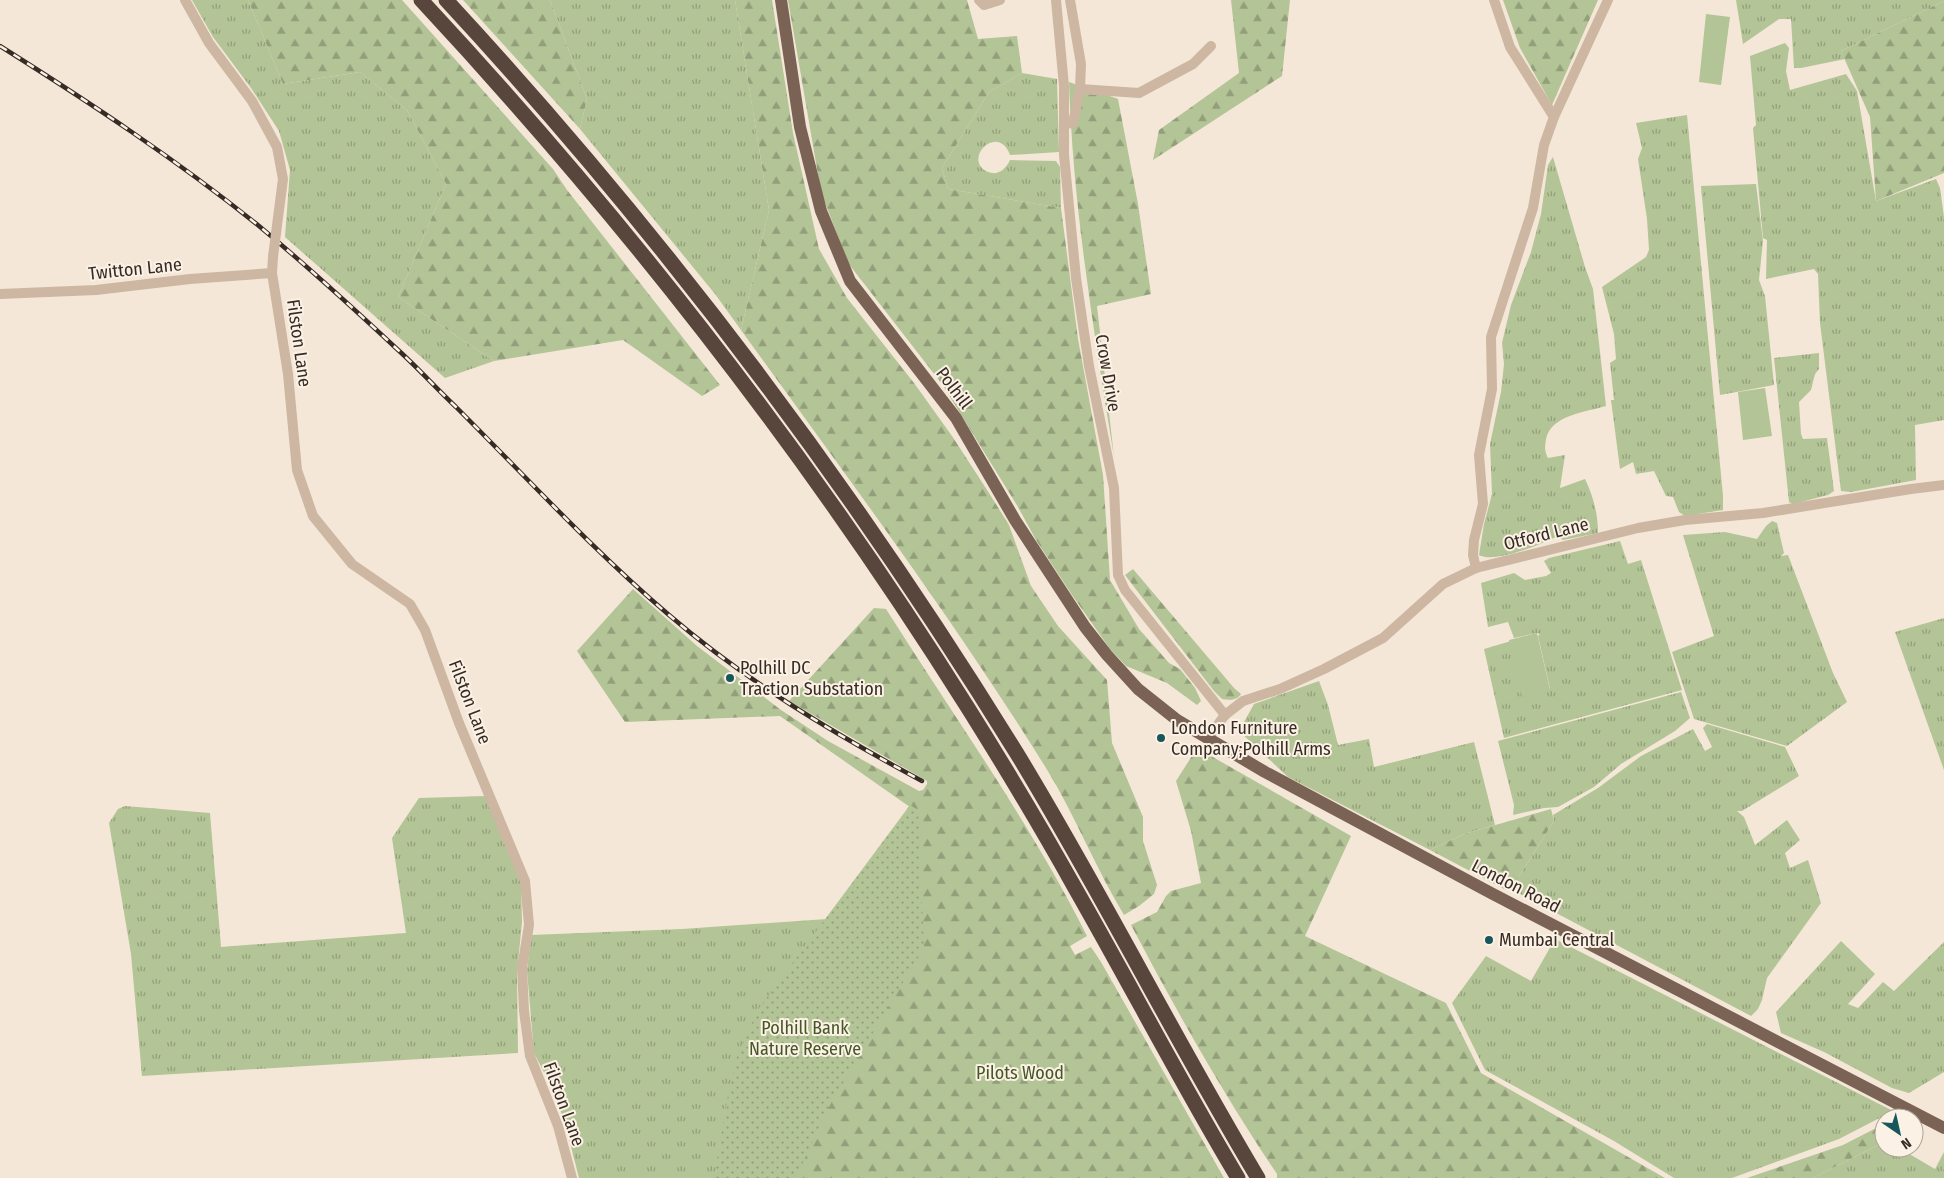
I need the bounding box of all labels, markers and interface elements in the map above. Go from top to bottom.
street label: Twitton Lane [87,253,183,285]
street label: Filston Lane [282,298,316,388]
street label: Crow Drive [1090,333,1126,414]
street label: Polhill [931,363,977,413]
street label: Otford Lane [1501,513,1591,555]
street label: Filston Lane [444,657,496,747]
place label: Polhill DC Traction Substation [740,657,883,700]
marker: Polhill DC Traction Substation [724,672,736,684]
place label: London Furniture Company;Polhill Arms [1171,717,1331,760]
marker: London Furniture Company;Polhill Arms [1155,732,1167,744]
street label: London Road [1468,854,1564,918]
place label: Mumbai Central [1499,929,1614,951]
marker: Mumbai Central [1483,934,1495,946]
park label: Polhill Bank Nature Reserve [749,1017,861,1060]
street label: Filston Lane [539,1059,589,1149]
park label: Pilots Wood [976,1062,1064,1084]
north arrow [1874,1108,1924,1158]
text: N [1898,1134,1914,1153]

